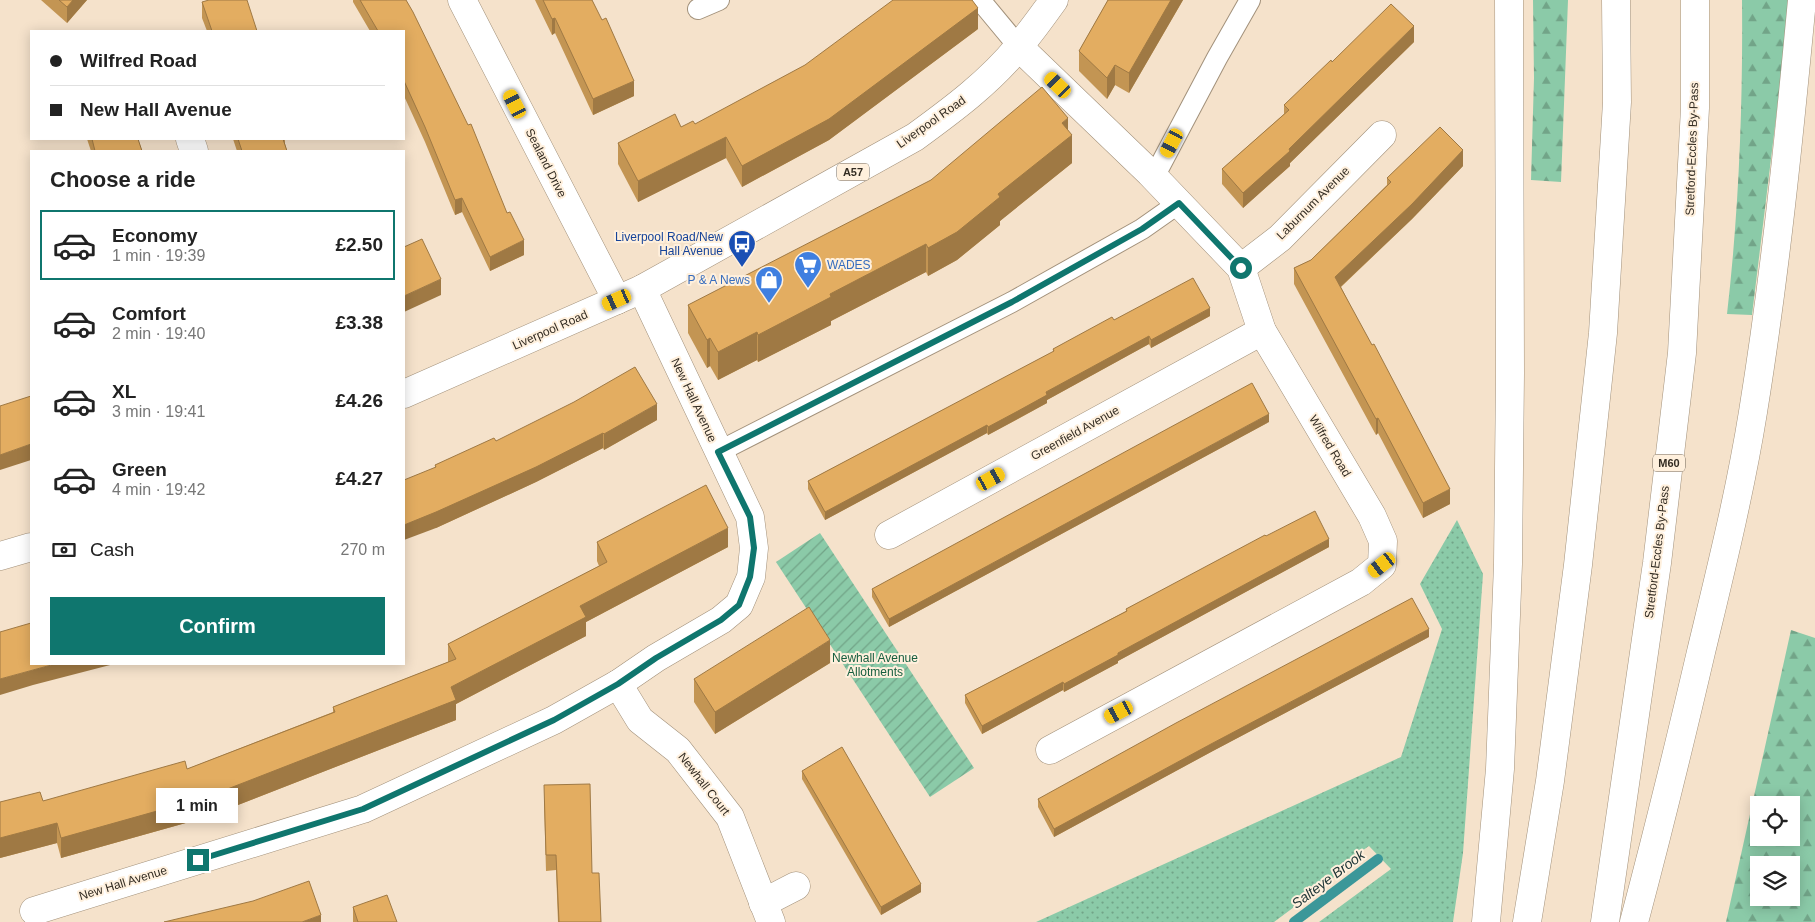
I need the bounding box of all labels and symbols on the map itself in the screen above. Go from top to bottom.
car [1042,69,1074,101]
street label: Stretford-Eccles By-Pass [1683,82,1701,216]
car [501,87,528,121]
street label: Liverpool Road [894,93,968,151]
street label: Sealand Drive [523,126,569,200]
car [1158,126,1185,160]
road number: A57 [837,163,869,180]
street label: Laburnum Avenue [1274,163,1353,242]
bus stop icon: Liverpool Road/New Hall Avenue [727,229,757,268]
place label: Liverpool Road/New Hall Avenue [615,230,723,258]
supermarket icon: WADES [793,250,823,289]
route start [1230,257,1252,279]
place label: WADES [827,258,871,272]
shop icon: P & A News [754,265,784,304]
place label: P & A News [688,273,750,287]
car [600,287,633,313]
street label: Liverpool Road [510,307,590,353]
street label: New Hall Avenue [668,356,720,445]
street label: Greenfield Avenue [1029,403,1122,463]
street label: Wilfred Road [1306,413,1354,479]
road number: M60 [1653,454,1685,472]
car [974,465,1007,493]
street label: Stretford-Eccles By-Pass [1642,485,1672,619]
car [1365,550,1398,580]
park label: Newhall Avenue Allotments [832,651,918,679]
car [1102,698,1135,726]
street label: Newhall Court [675,750,733,819]
callout: 1 min [157,788,239,822]
water label: Salteye Brook [1288,846,1368,912]
route end [187,849,209,871]
street label: New Hall Avenue [77,863,169,903]

